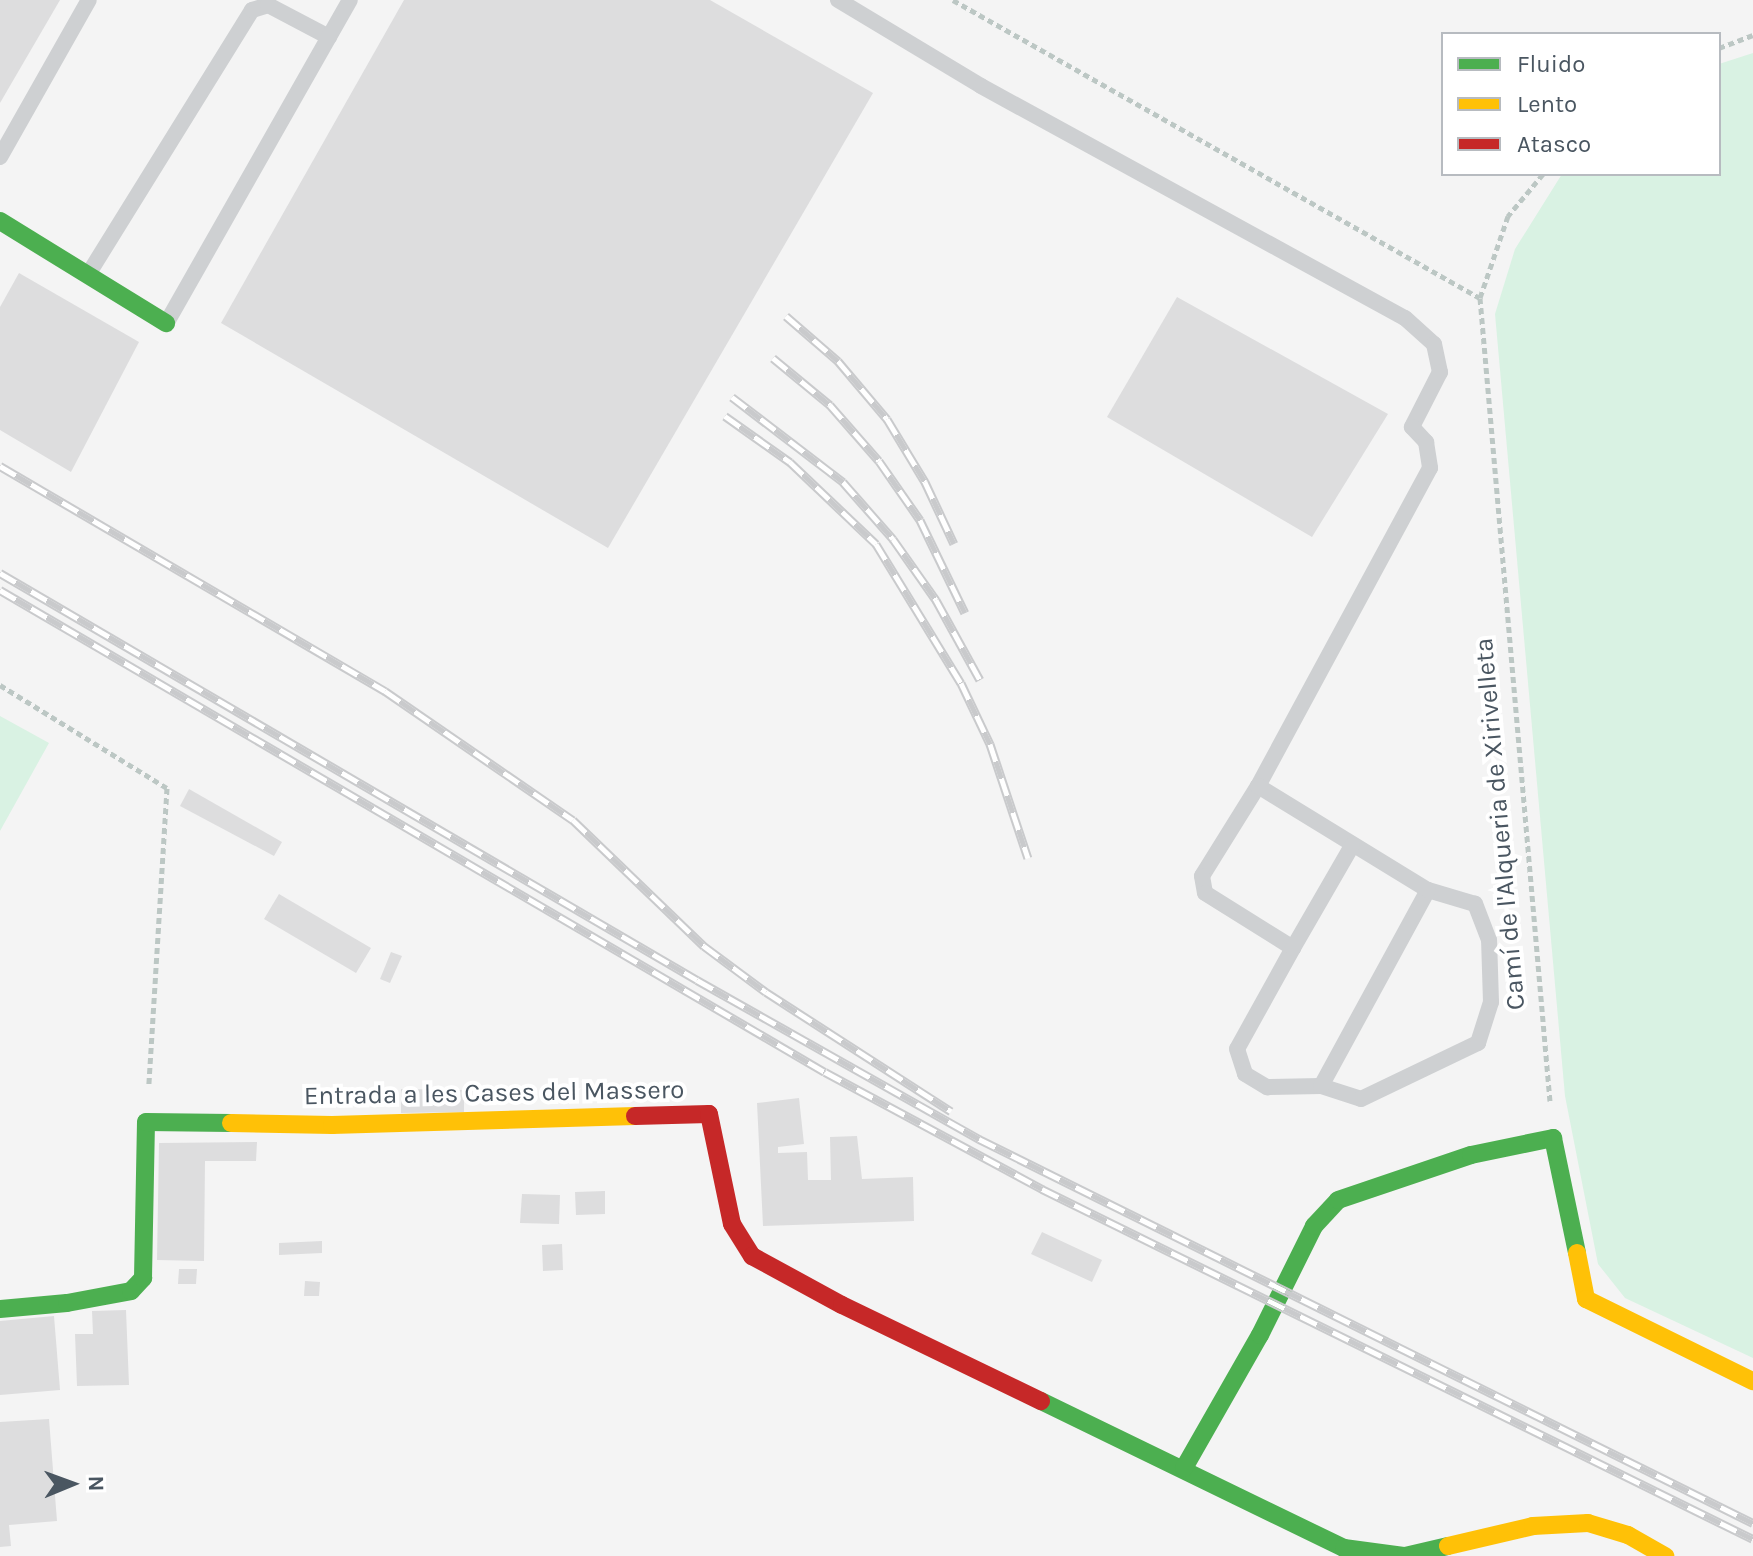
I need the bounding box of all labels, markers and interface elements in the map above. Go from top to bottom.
legend [1441,32,1721,176]
text: Fluido [1517,50,1585,78]
text: Lento [1517,90,1577,118]
text: Atasco [1517,130,1591,158]
street label: Camí de l'Alqueria de Xirivelleta [1468,637,1532,1011]
street label: Entrada a les Cases del Massero [303,1074,685,1112]
north arrow [32,1444,112,1524]
text: N [83,1475,109,1492]

